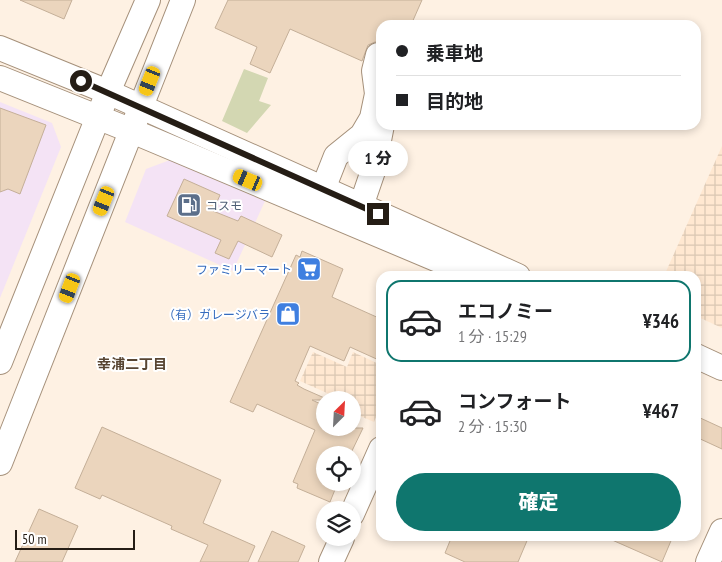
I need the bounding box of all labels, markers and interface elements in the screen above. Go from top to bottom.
text: 乗車地 [426,41,483,65]
car [137,64,162,98]
route start [70,70,92,92]
text: 目的地 [426,89,483,113]
callout: 1 分 [348,142,408,176]
text: 1 分 [365,148,391,168]
car [231,167,264,193]
car [91,184,116,218]
fuel station icon: コスモ [176,192,202,218]
place label: コスモ [206,198,242,213]
route end [367,203,389,225]
supermarket icon: ファミリーマート [296,256,322,282]
place label: ファミリーマート [196,262,292,277]
car [57,271,82,305]
icon: car [398,299,443,344]
text: エコノミー [458,299,553,323]
shop icon: （有）ガレージバラ [275,301,301,327]
place label: （有）ガレージバラ [163,307,270,322]
text: ¥346 [643,309,679,333]
text: 1 分 · 15:29 [458,326,527,346]
district label: 幸浦二丁目 [97,355,167,373]
icon: car [398,389,443,434]
text: コンフォート [458,389,571,413]
north arrow [316,391,361,436]
map controls [316,391,361,546]
text: ¥467 [643,399,679,423]
text: 2 分 · 15:30 [458,416,527,436]
button: locate [316,446,361,491]
button: 確定 [396,473,681,531]
button: layers [316,501,361,546]
scale bar [15,527,135,550]
text: 50 m [22,530,47,548]

